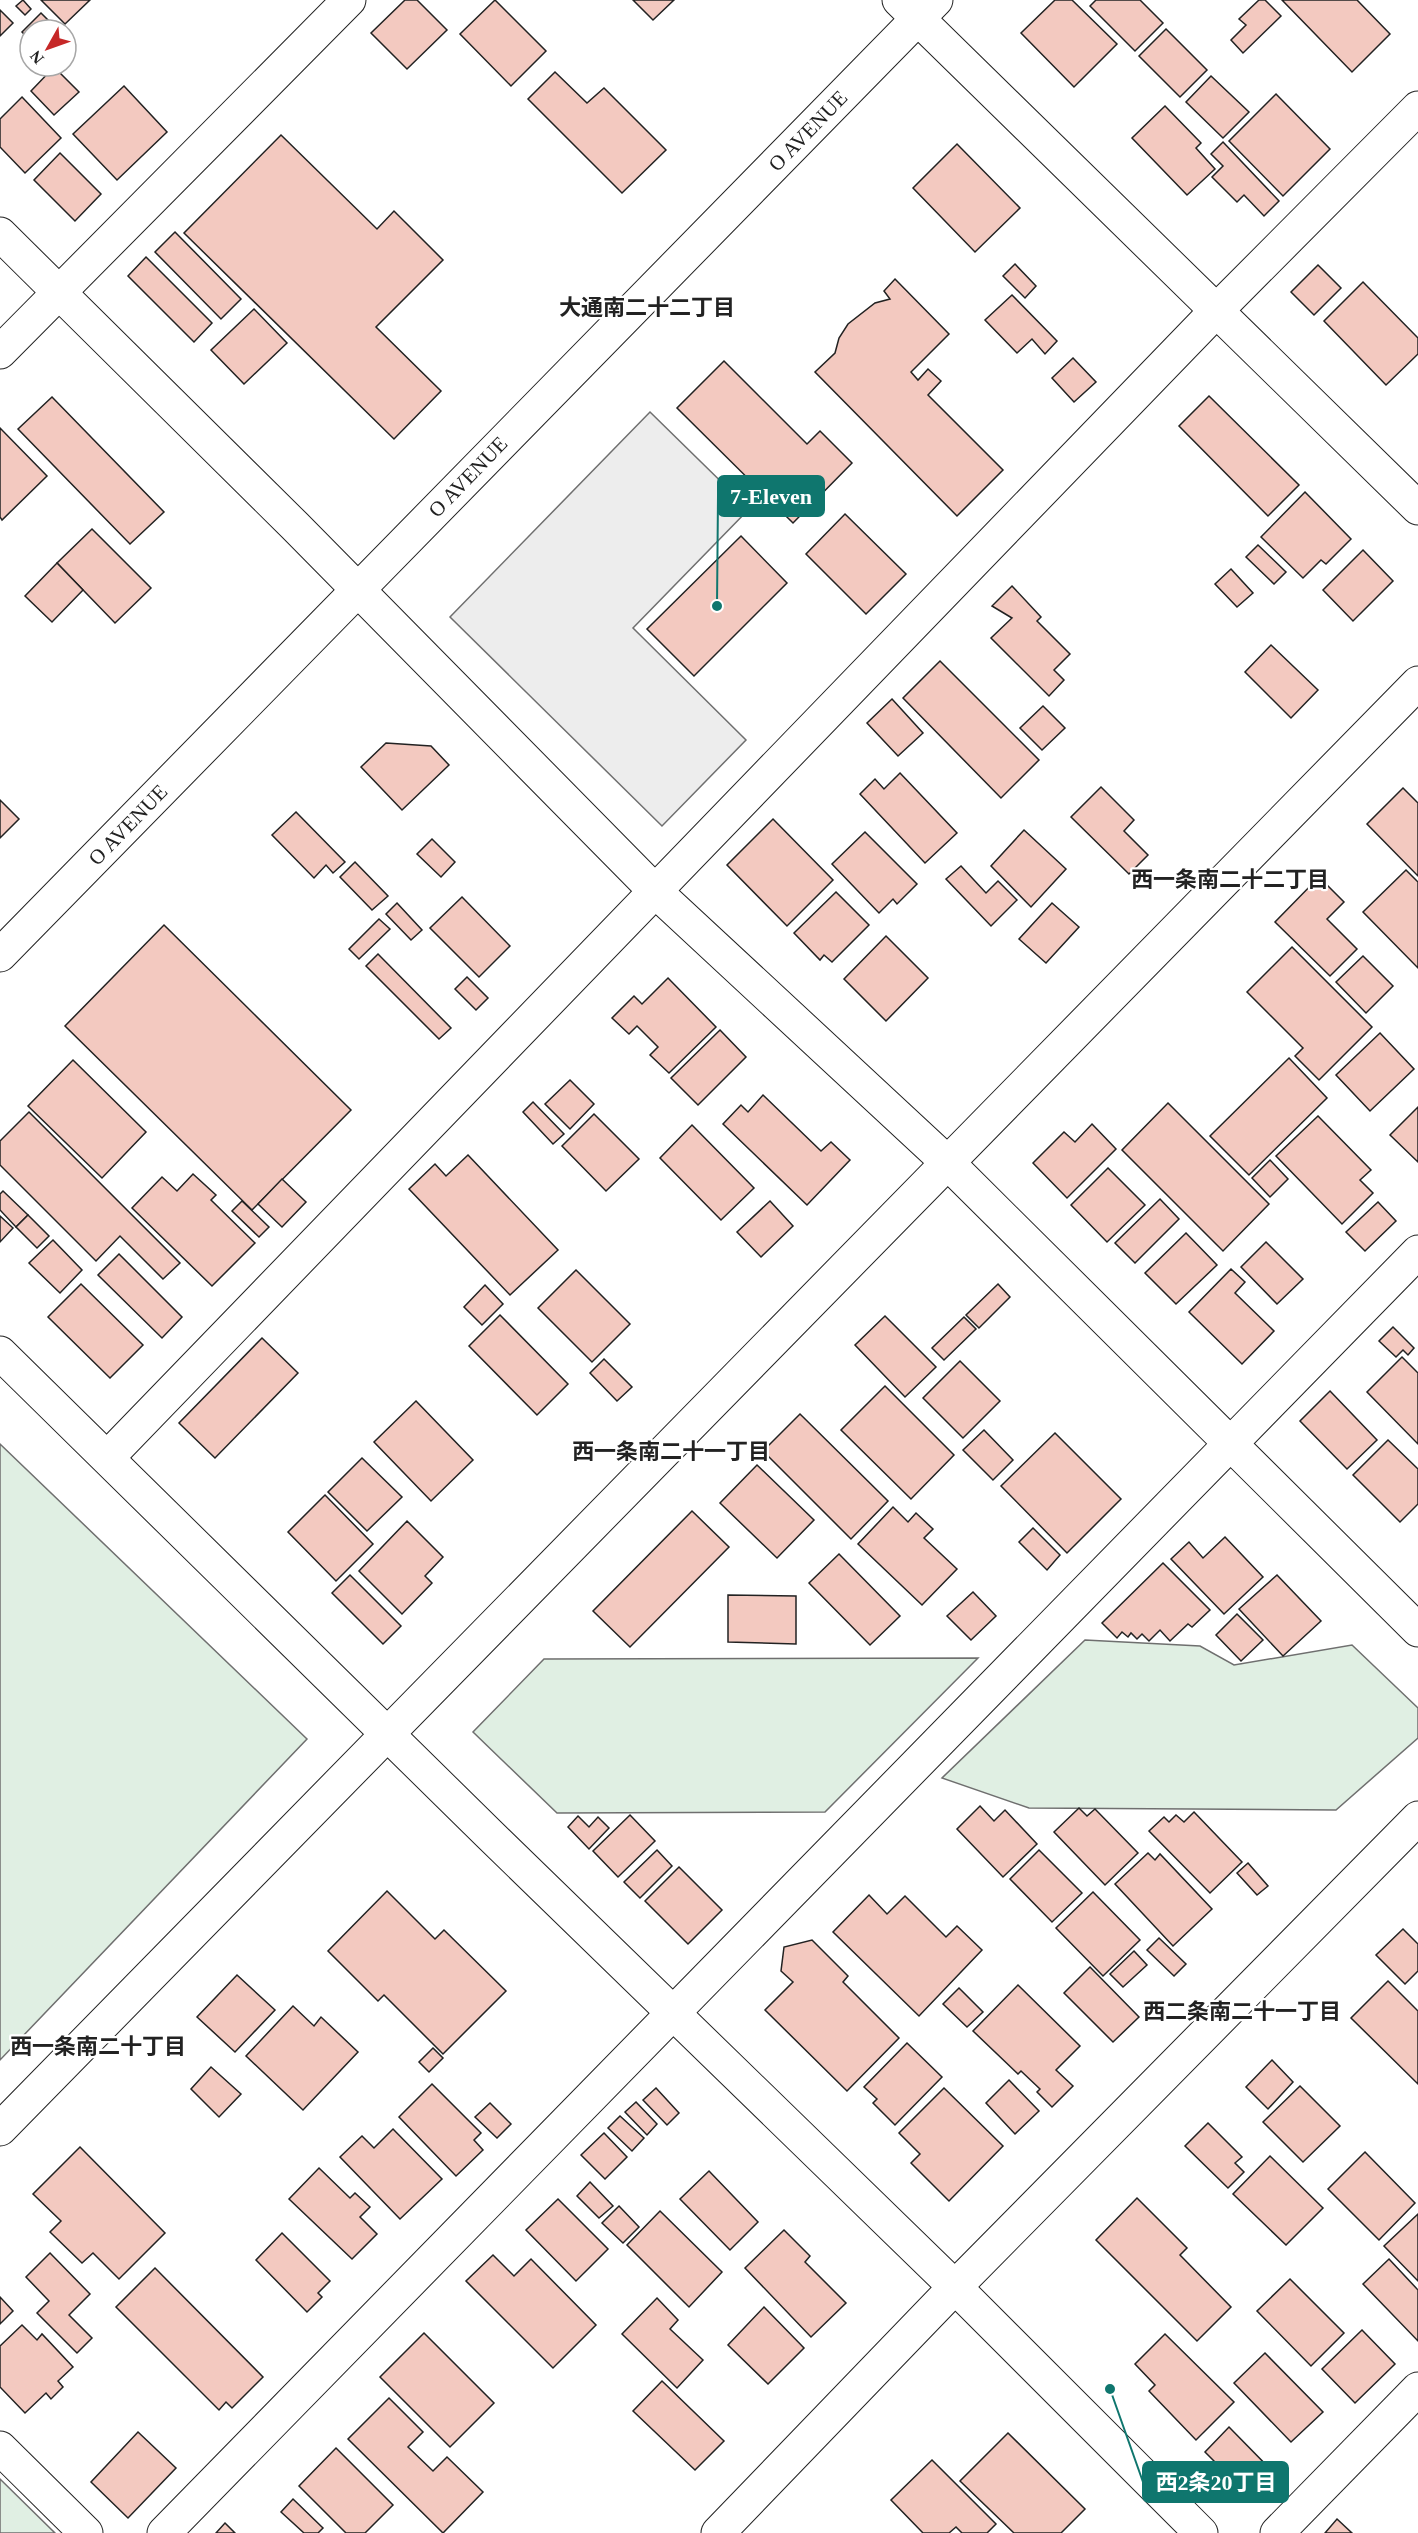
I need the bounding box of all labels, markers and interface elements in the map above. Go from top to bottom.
north arrow [18,18,78,78]
text: N [26,47,47,67]
street label: O AVENUE [764,86,852,176]
district label: 大通南二十二丁目 [559,295,735,320]
street label: O AVENUE [424,432,512,522]
callout: 7-Eleven [718,476,824,516]
text: 7-Eleven [730,484,812,509]
street label: O AVENUE [84,780,172,870]
district label: 西一条南二十二丁目 [1131,867,1329,892]
district label: 西一条南二十一丁目 [572,1439,770,1464]
district label: 西二条南二十一丁目 [1143,1999,1341,2024]
district label: 西一条南二十丁目 [10,2034,186,2059]
callout: 西2条20丁目 [1143,2462,1288,2502]
text: 西2条20丁目 [1155,2470,1277,2495]

